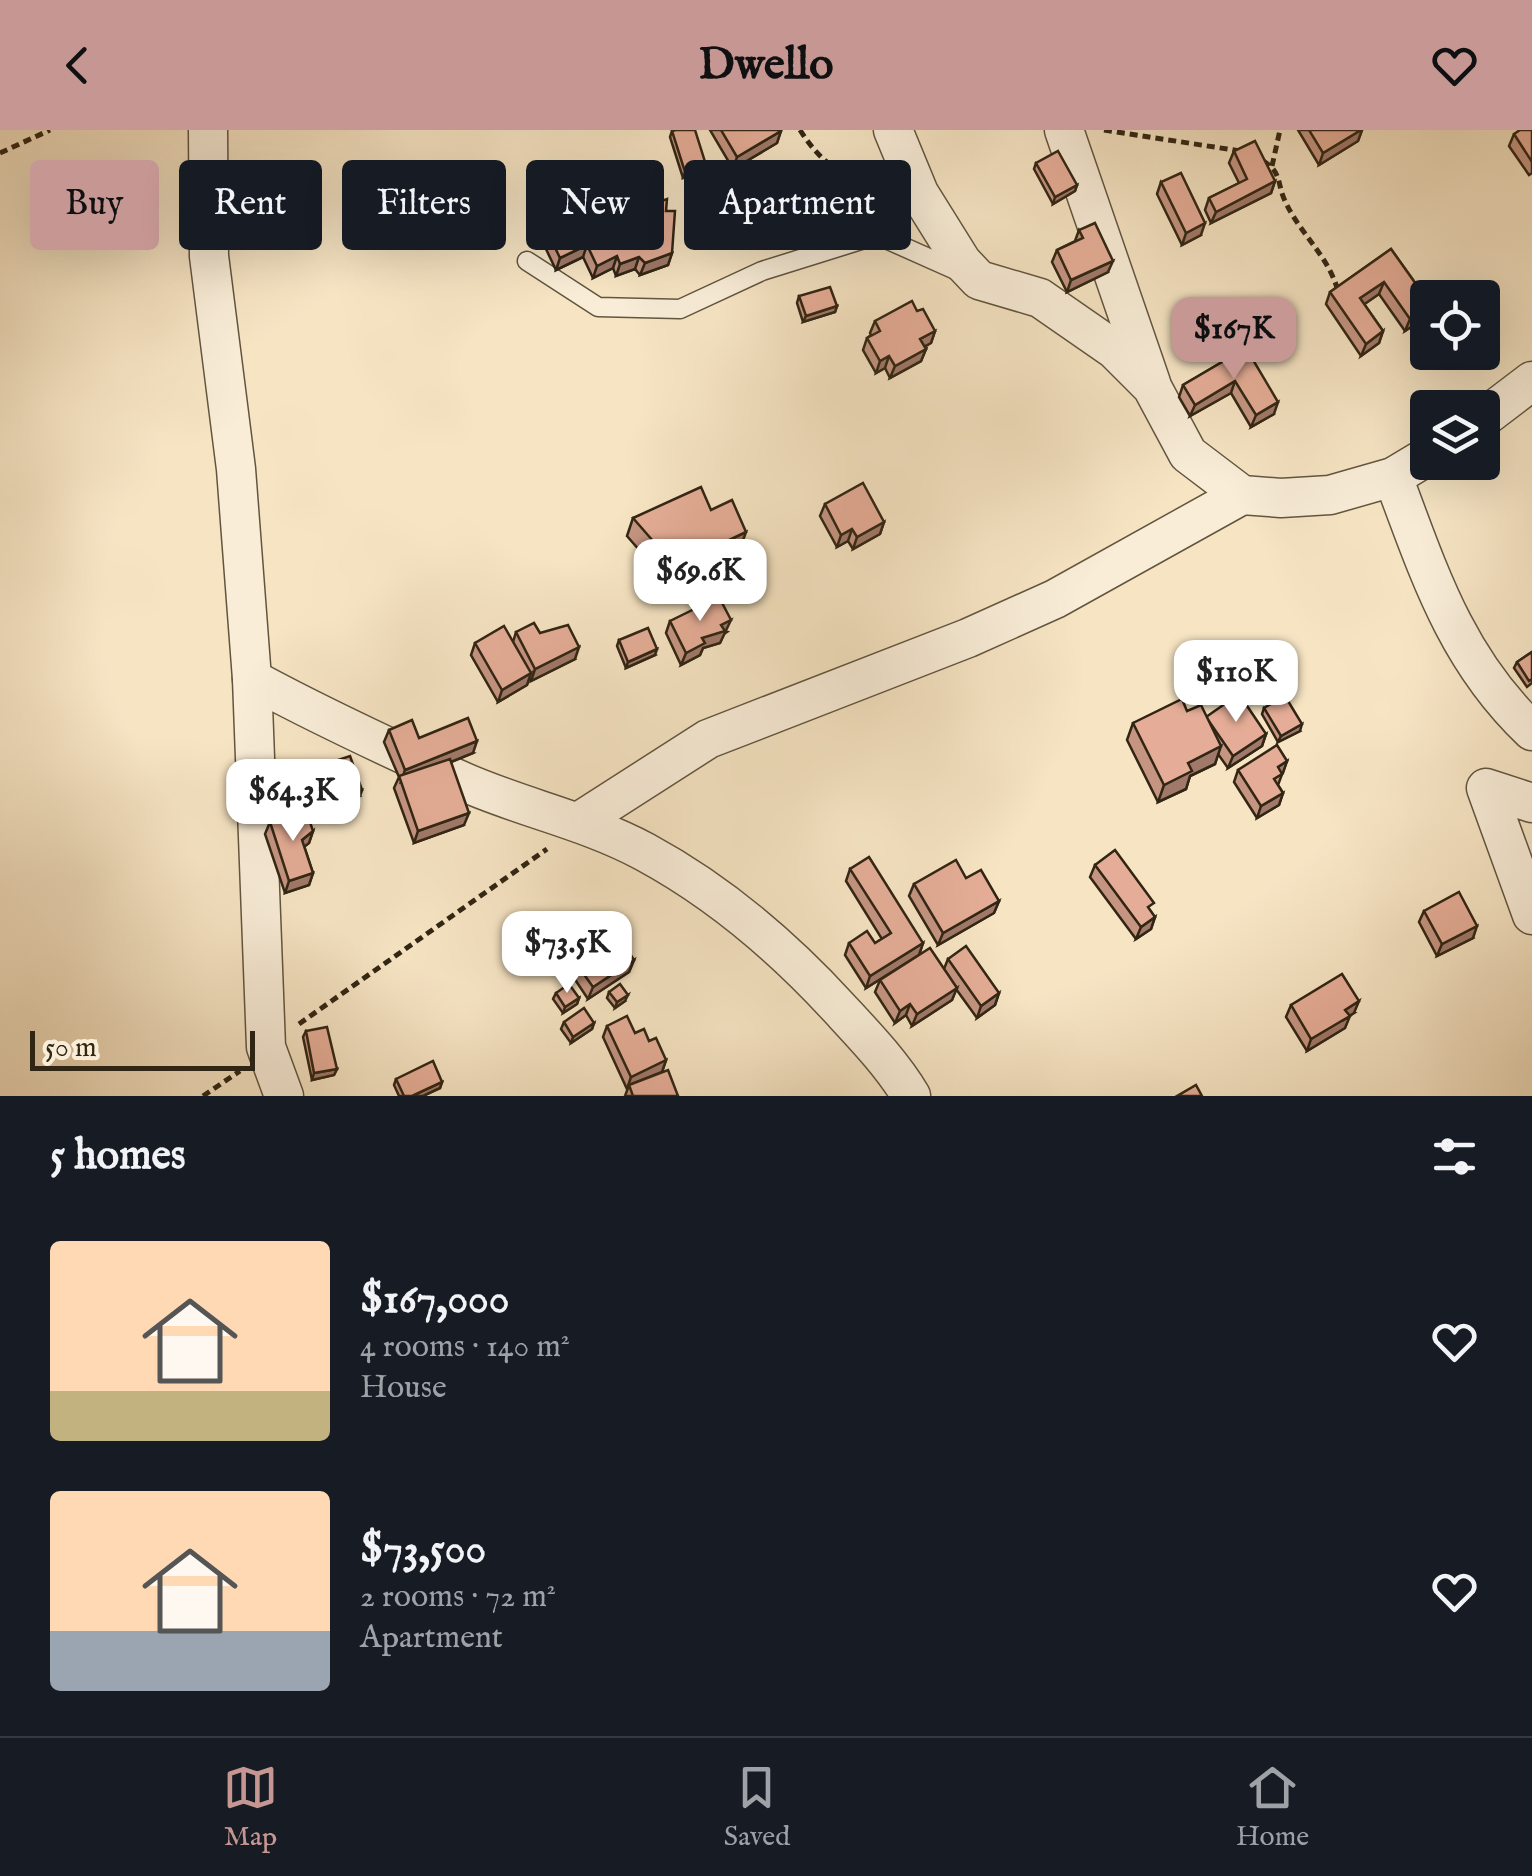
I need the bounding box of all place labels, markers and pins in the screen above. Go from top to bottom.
pin: $167K [1164,297,1304,382]
pin: $69.6K [619,539,781,624]
pin: $110K [1166,640,1306,725]
pin: $64.3K [212,759,374,844]
pin: $73.5K [486,911,648,996]

